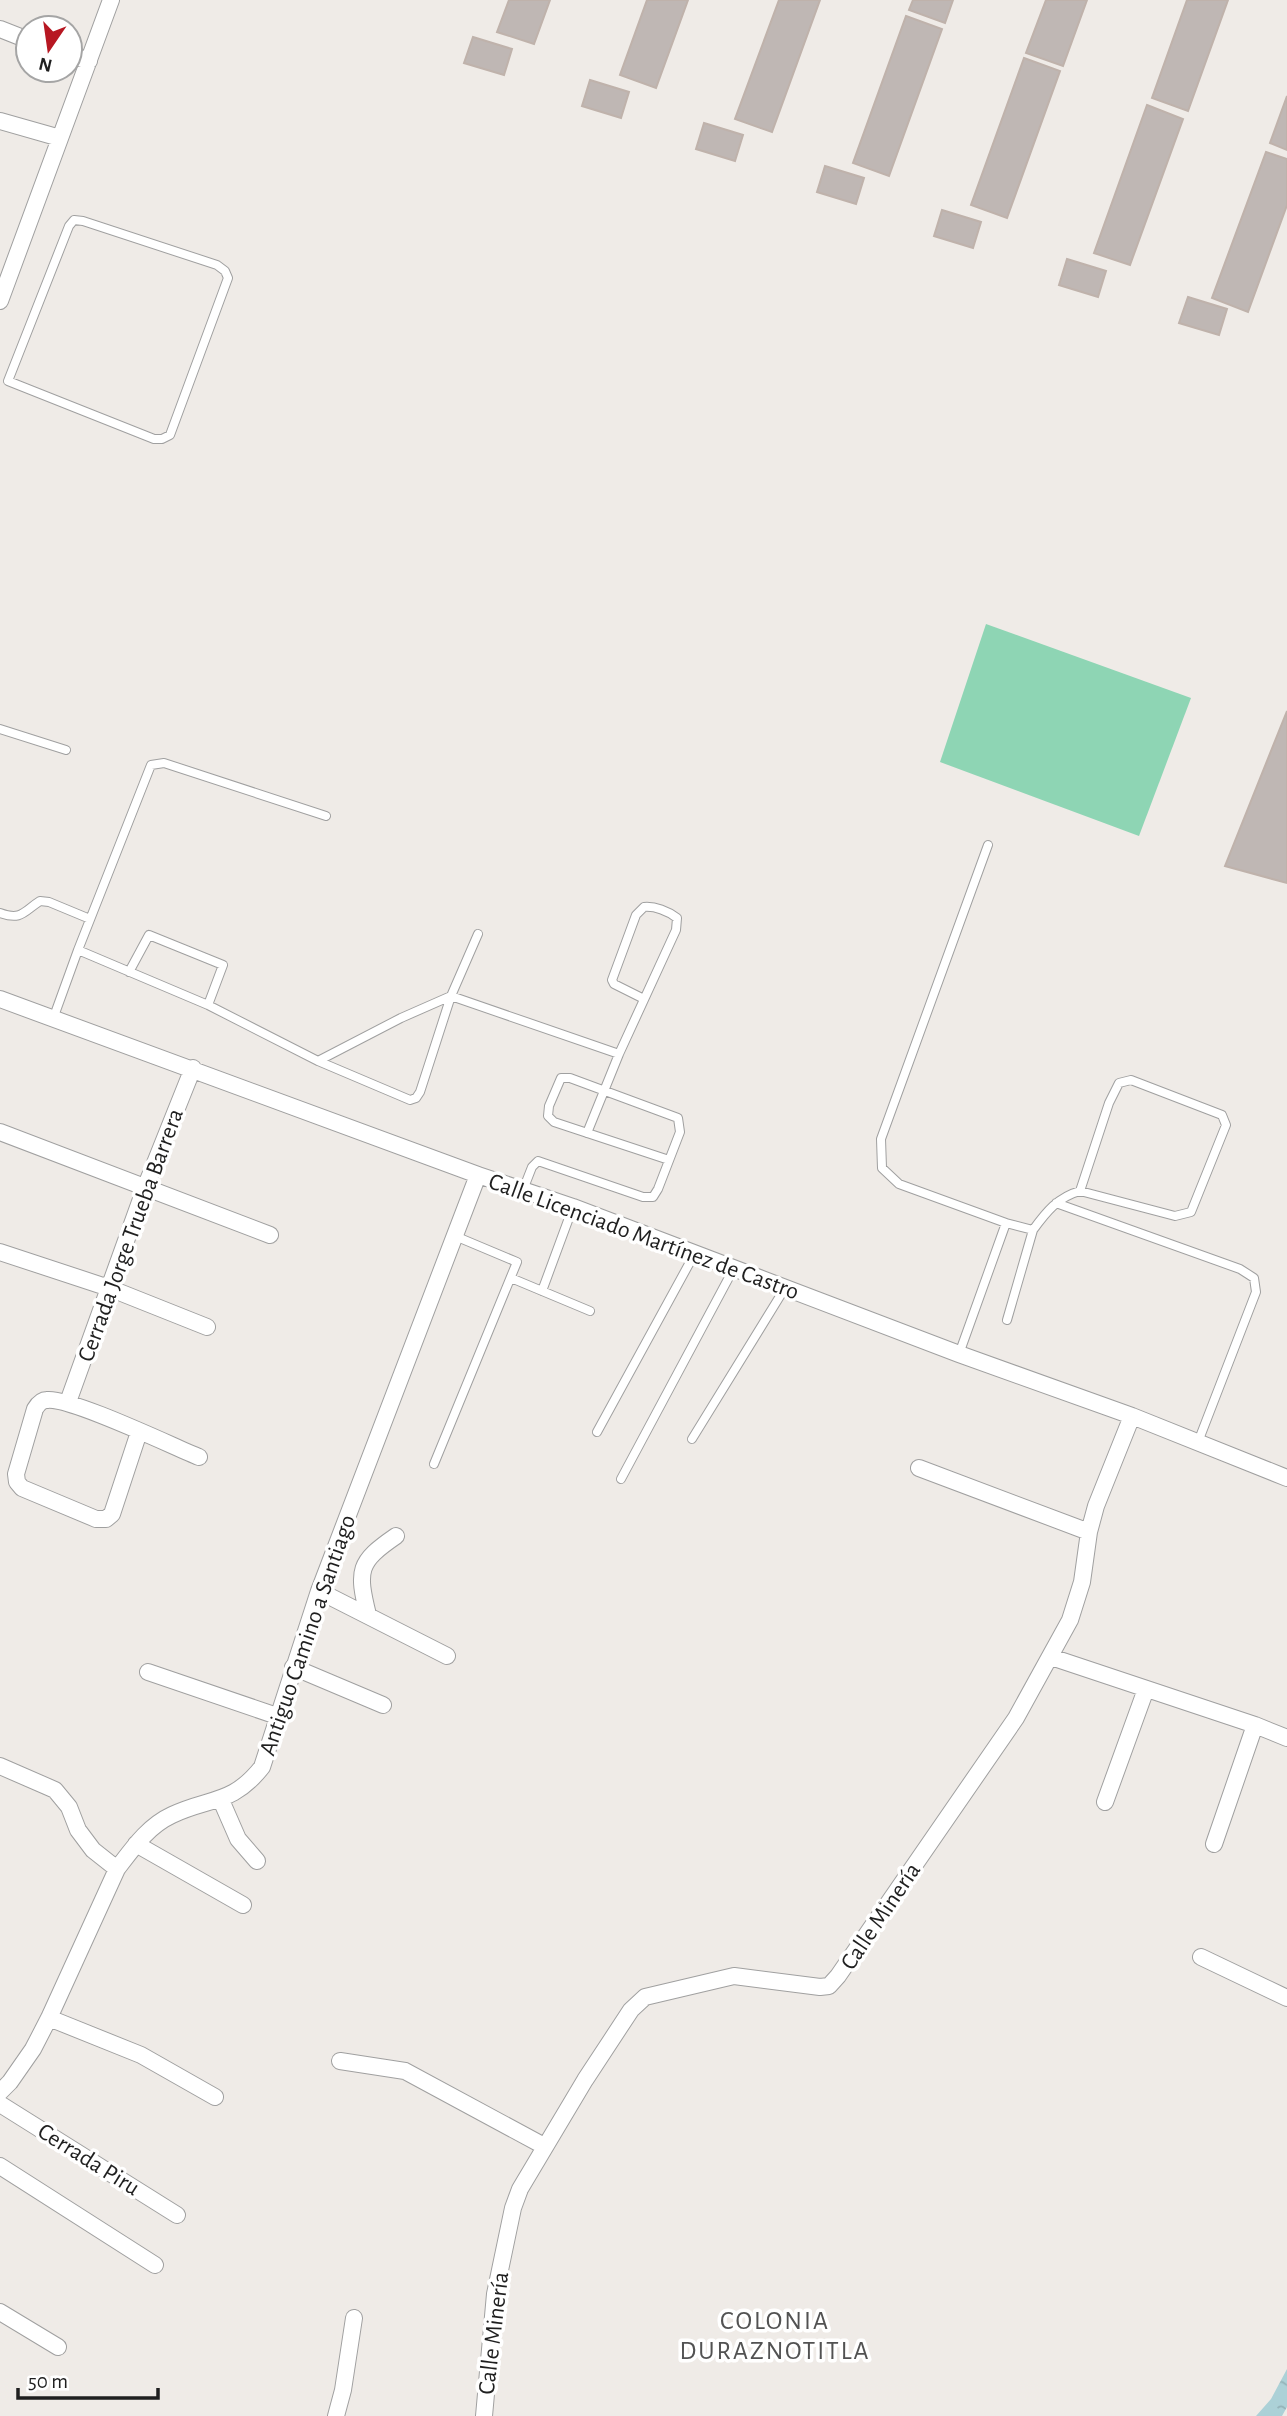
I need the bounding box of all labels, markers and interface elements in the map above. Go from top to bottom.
north arrow [14,14,84,84]
text: N [37,53,54,75]
street label: Cerrada Jorge Trueba Barrera [74,1106,188,1365]
street label: Calle Licenciado Martínez de Castro [485,1170,802,1304]
street label: Antiguo Camino a Santiago [255,1512,360,1759]
street label: Calle Minería [836,1859,925,1974]
street label: Cerrada Piru [33,2119,144,2201]
street label: Calle Minería [475,2270,513,2396]
district label: COLONIA DURAZNOTITLA [680,2308,870,2364]
scale bar [18,2356,158,2400]
text: 50 m [28,2371,68,2392]

